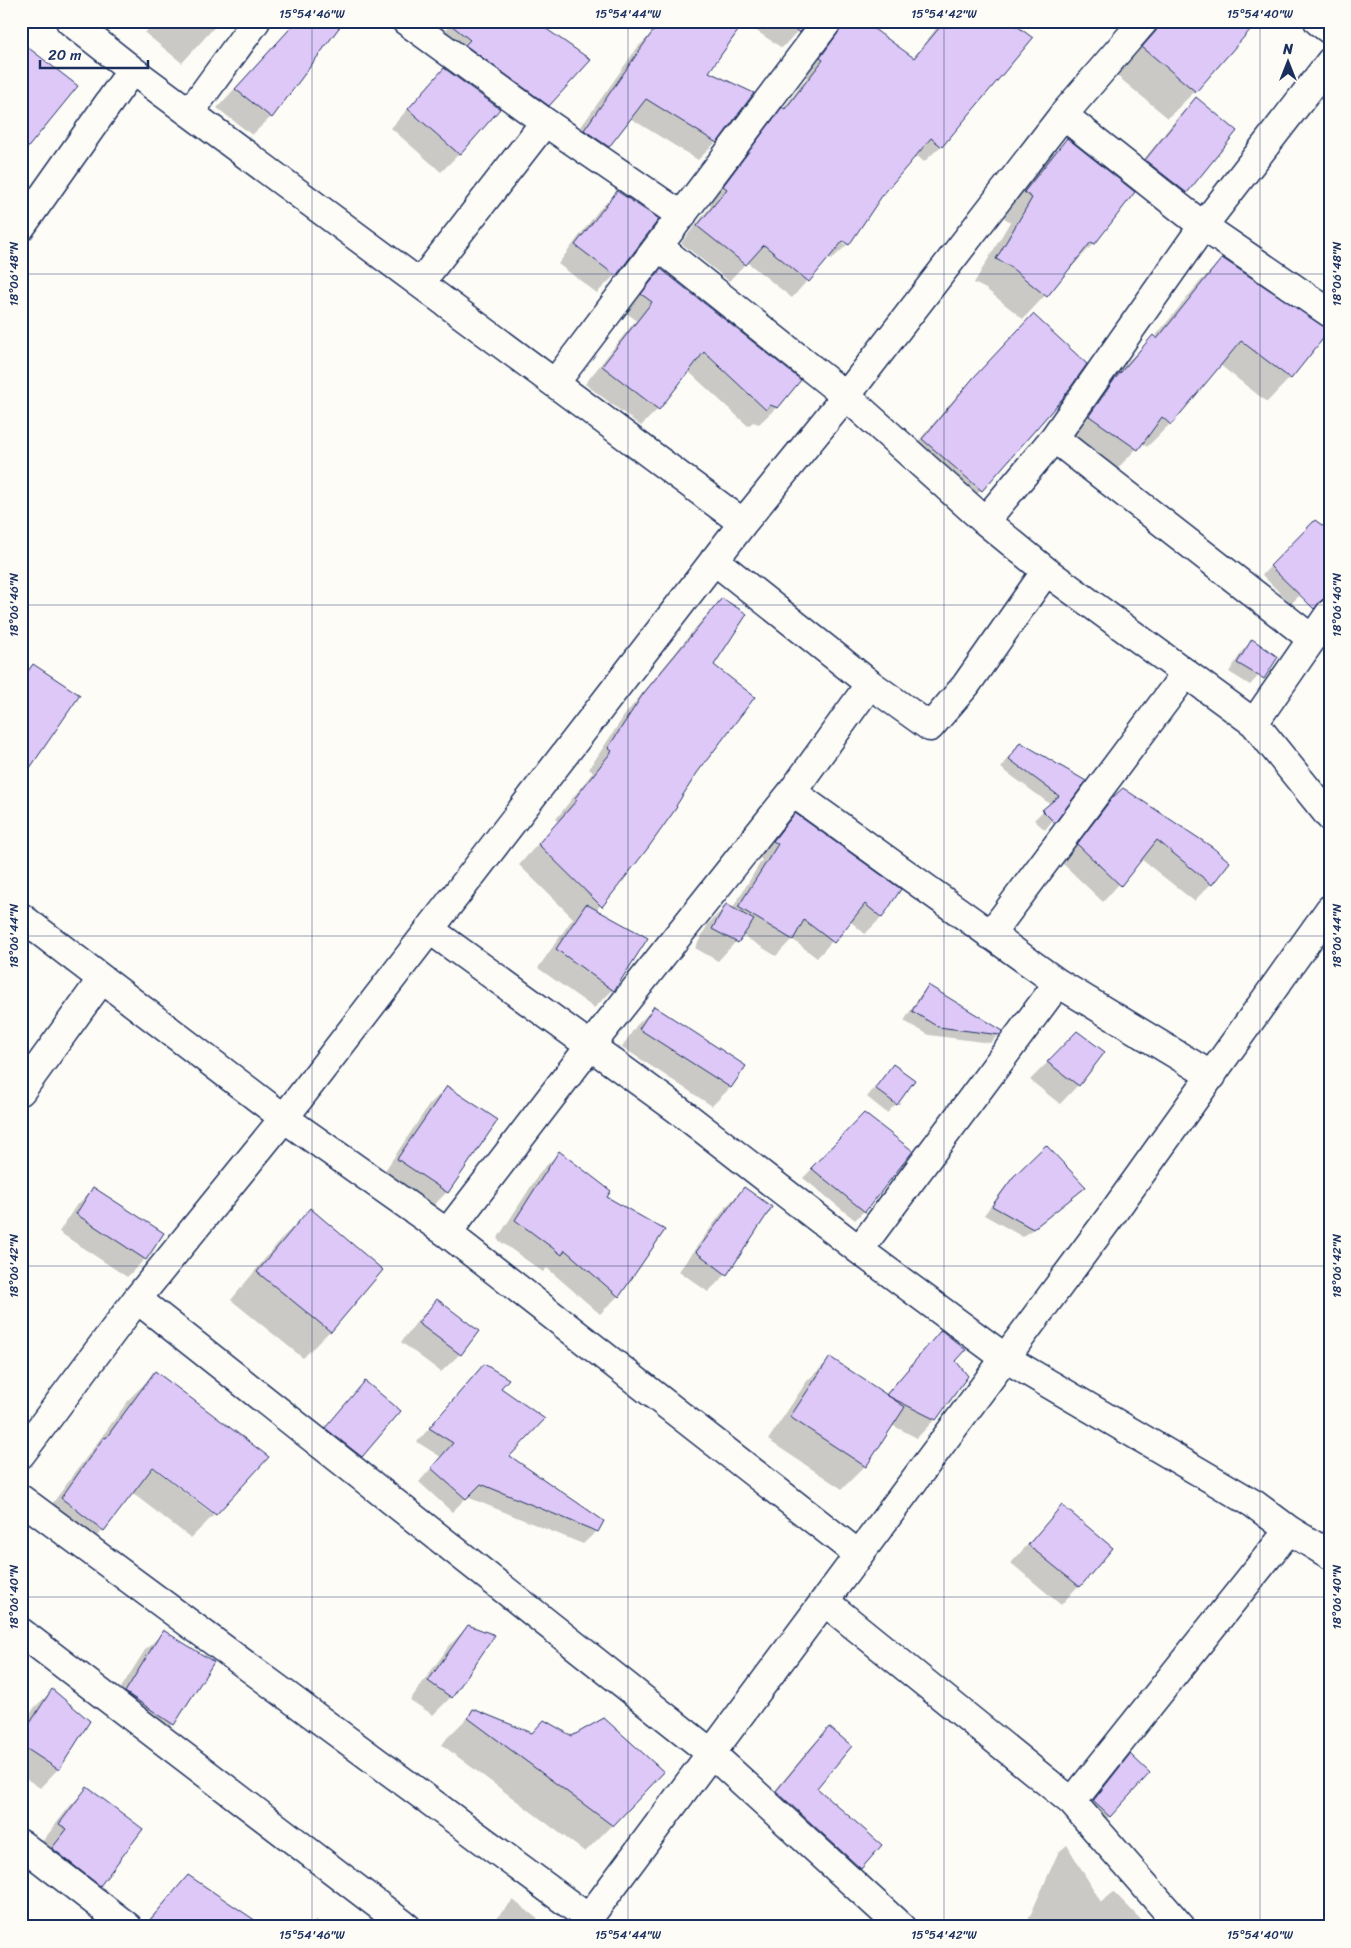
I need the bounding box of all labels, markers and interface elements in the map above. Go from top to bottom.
text: 15°54'46"W [279,3,345,25]
text: 15°54'44"W [595,3,662,25]
text: 15°54'42"W [911,3,978,25]
text: 15°54'40"W [1227,3,1294,25]
text: N [1282,37,1293,62]
scale bar [40,38,148,70]
north arrow [1264,38,1314,88]
text: 20 m [48,42,82,68]
text: 18°06'48"N [3,241,25,306]
text: 18°06'48"N [1326,241,1348,306]
text: 18°06'46"N [3,572,25,637]
text: 18°06'46"N [1326,572,1348,637]
text: 18°06'44"N [3,903,25,968]
text: 18°06'44"N [1326,903,1348,968]
text: 18°06'42"N [3,1233,25,1298]
text: 18°06'42"N [1326,1233,1348,1298]
text: 18°06'40"N [3,1564,25,1629]
text: 18°06'40"N [1326,1564,1348,1629]
text: 15°54'46"W [279,1924,345,1946]
text: 15°54'44"W [595,1924,662,1946]
text: 15°54'42"W [911,1924,978,1946]
text: 15°54'40"W [1227,1924,1294,1946]

